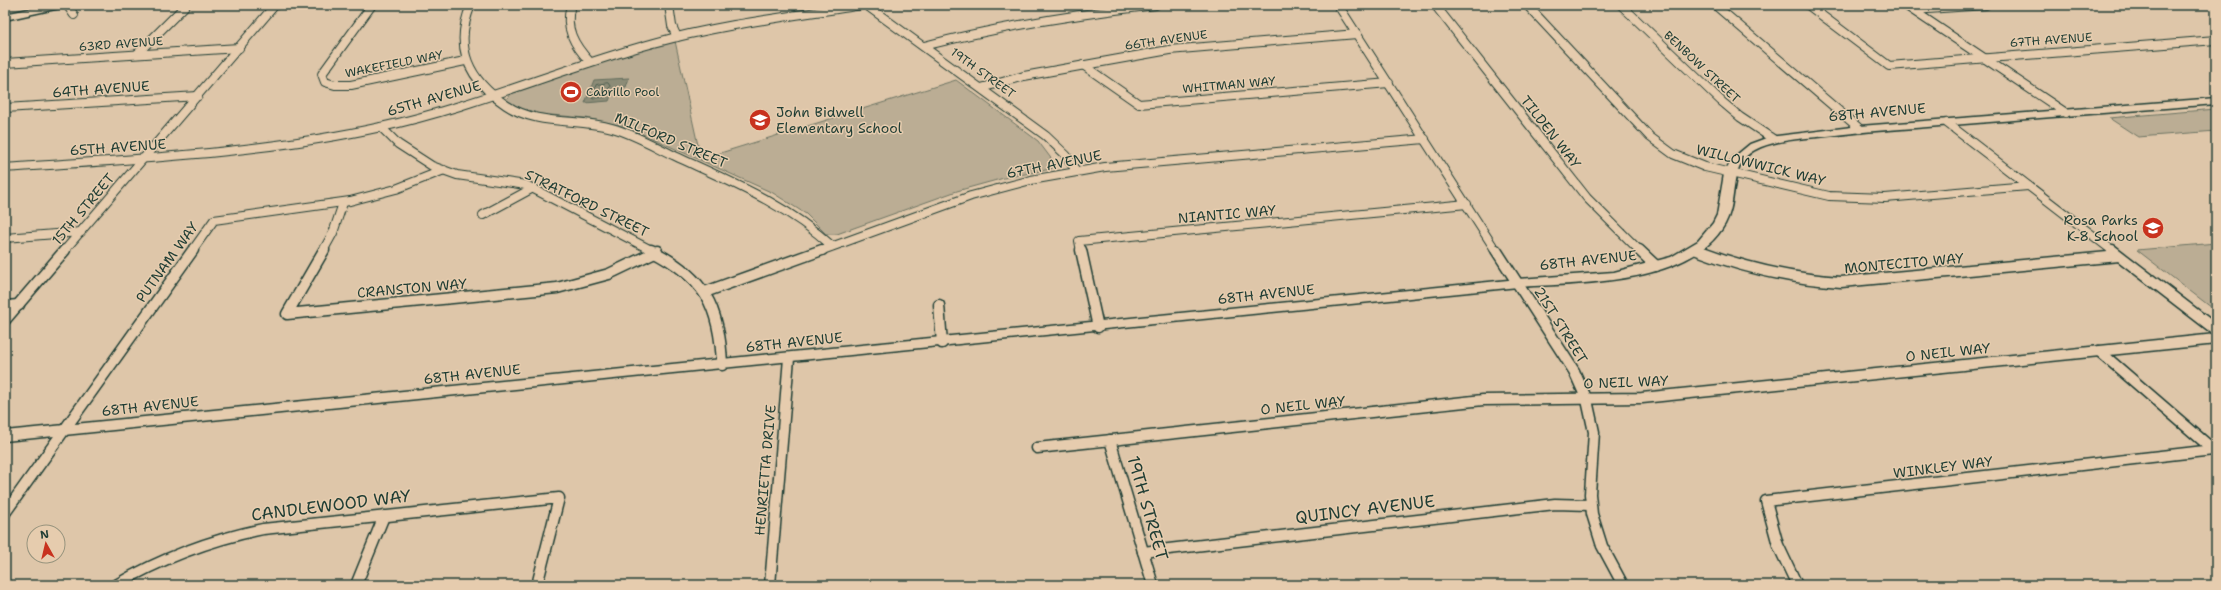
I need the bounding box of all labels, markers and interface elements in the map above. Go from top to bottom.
street label: 66TH AVENUE [1124,26,1208,54]
street label: BENBOW STREET [1660,27,1744,107]
street label: 67TH AVENUE [2009,29,2093,51]
street label: 63RD AVENUE [78,33,164,55]
street label: 19TH STREET [947,44,1019,102]
street label: WAKEFIELD WAY [344,47,445,81]
street label: WHITMAN WAY [1182,73,1277,97]
street label: 65TH AVENUE [385,76,483,120]
street label: 64TH AVENUE [52,77,151,101]
sports icon: Cabrillo Pool [558,79,584,105]
place label: Cabrillo Pool [586,84,660,100]
street label: TILDEN WAY [1517,92,1585,172]
street label: 68TH AVENUE [1828,99,1927,125]
place label: John Bidwell Elementary School [776,103,903,137]
school or university icon: John Bidwell Elementary School [747,107,773,133]
street label: MILFORD STREET [612,108,730,172]
street label: 65TH AVENUE [69,135,167,159]
street label: WILLOWWICK WAY [1694,140,1828,190]
street label: 67TH AVENUE [1005,146,1103,182]
street label: STRATFORD STREET [522,165,652,241]
street label: 15TH STREET [48,169,118,249]
street label: NIANTIC WAY [1177,201,1277,227]
place label: Rosa Parks K-8 School [2063,211,2139,245]
school or university icon: Rosa Parks K-8 School [2140,215,2166,241]
street label: PUTNAM WAY [132,218,203,306]
street label: 68TH AVENUE [1538,246,1638,274]
street label: MONTECITO WAY [1843,249,1965,277]
street label: CRANSTON WAY [356,274,468,302]
street label: 68TH AVENUE [1216,280,1316,308]
street label: 21ST STREET [1530,283,1592,367]
street label: 68TH AVENUE [744,328,844,356]
street label: O NEIL WAY [1905,339,1992,365]
street label: 68TH AVENUE [422,360,522,388]
street label: O NEIL WAY [1583,371,1669,392]
street label: 68TH AVENUE [100,392,200,420]
street label: O NEIL WAY [1260,392,1347,418]
street label: HENRIETTA DRIVE [750,404,780,536]
street label: WINKLEY WAY [1892,452,1994,482]
street label: 19TH STREET [1123,453,1174,563]
street label: CANDLEWOOD WAY [250,484,412,526]
street label: QUINCY AVENUE [1294,490,1436,528]
north arrow [26,524,66,564]
text: N [39,527,50,543]

